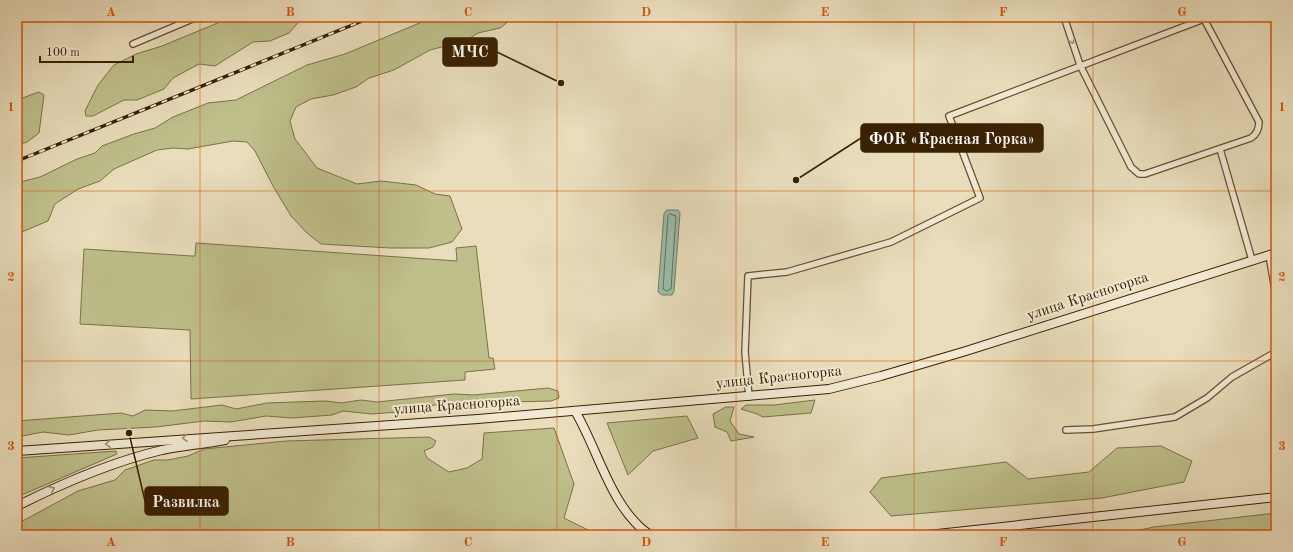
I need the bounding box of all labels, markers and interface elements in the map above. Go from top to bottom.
text: A [106,6,116,19]
text: B [285,6,295,19]
text: C [464,6,472,19]
text: D [641,6,651,19]
text: E [821,6,830,19]
text: F [999,6,1008,19]
text: G [1177,6,1187,19]
one-way arrow [1067,37,1076,44]
scale bar [40,38,133,64]
callout: МЧС [443,38,497,66]
text: МЧС [451,45,489,61]
text: 100 m [46,47,80,59]
text: 1 [7,101,15,114]
text: 1 [1278,101,1286,114]
callout: ФОК «Красная Горка» [861,124,1043,152]
text: ФОК «Красная Горка» [869,132,1035,148]
street label: улица Красногорка [1025,270,1151,324]
text: 2 [7,271,15,284]
text: 2 [1278,271,1286,284]
street label: улица Красногорка [715,364,843,392]
street label: улица Красногорка [393,394,521,418]
one-way arrow [182,434,188,443]
text: 3 [7,440,15,453]
one-way arrow [105,440,111,449]
text: 3 [1278,440,1286,453]
one-way arrow [48,486,55,494]
callout: Развилка [145,487,228,515]
text: Развилка [152,495,220,511]
text: A [106,536,116,549]
text: B [285,536,295,549]
text: C [464,536,472,549]
text: D [641,536,651,549]
text: E [821,536,830,549]
text: F [999,536,1008,549]
text: G [1177,536,1187,549]

